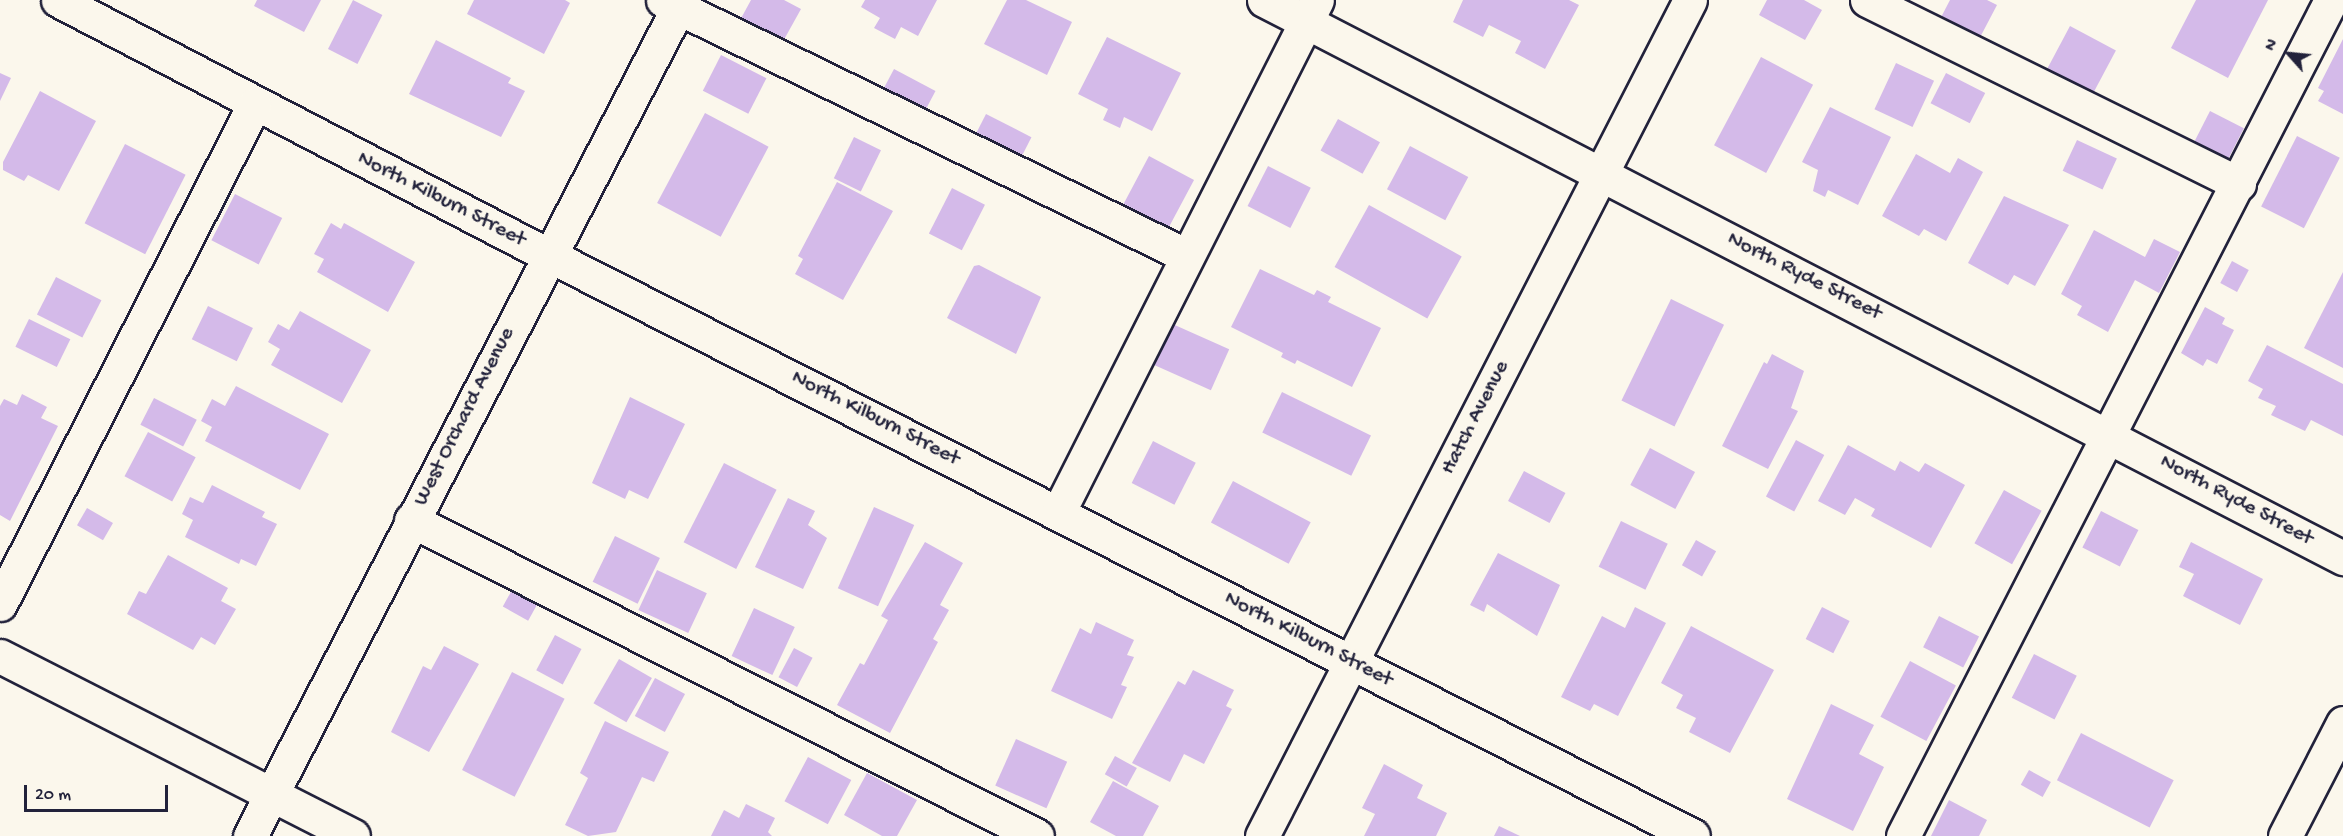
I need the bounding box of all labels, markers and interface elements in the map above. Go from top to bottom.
north arrow [2259,24,2319,84]
text: N [2262,37,2283,55]
street label: North Kilburn Street [352,146,530,254]
street label: North Ryde Street [1722,227,1886,327]
street label: West Orchard Avenue [409,323,521,511]
street label: Hatch Avenue [1436,357,1516,479]
street label: North Kilburn Street [786,365,964,473]
street label: North Ryde Street [2155,449,2317,553]
street label: North Kilburn Street [1219,586,1397,694]
scale bar [27,773,171,811]
text: 20 m [35,785,71,806]

